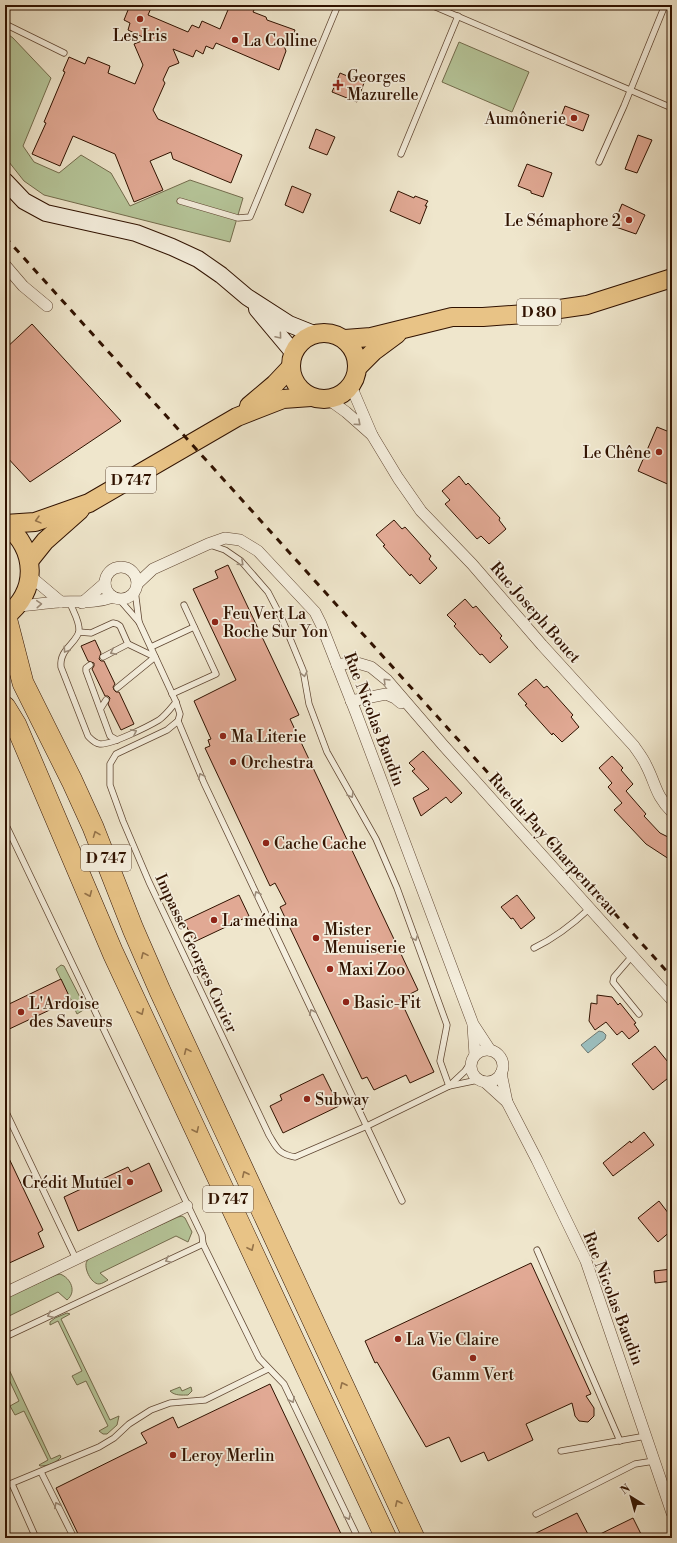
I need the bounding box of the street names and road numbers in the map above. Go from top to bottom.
road number: D 80 [517,299,561,325]
road number: D 747 [106,467,156,493]
street label: Rue Joseph Bouet [486,558,585,668]
street label: Rue Nicolas Baudin [339,650,409,789]
street label: Rue du Puy Charpentreau [484,769,623,920]
road number: D 747 [81,845,131,871]
street label: Impasse Georges Cuvier [150,871,242,1036]
road number: D 747 [203,1186,253,1212]
street label: Rue Nicolas Baudin [578,1229,648,1368]

